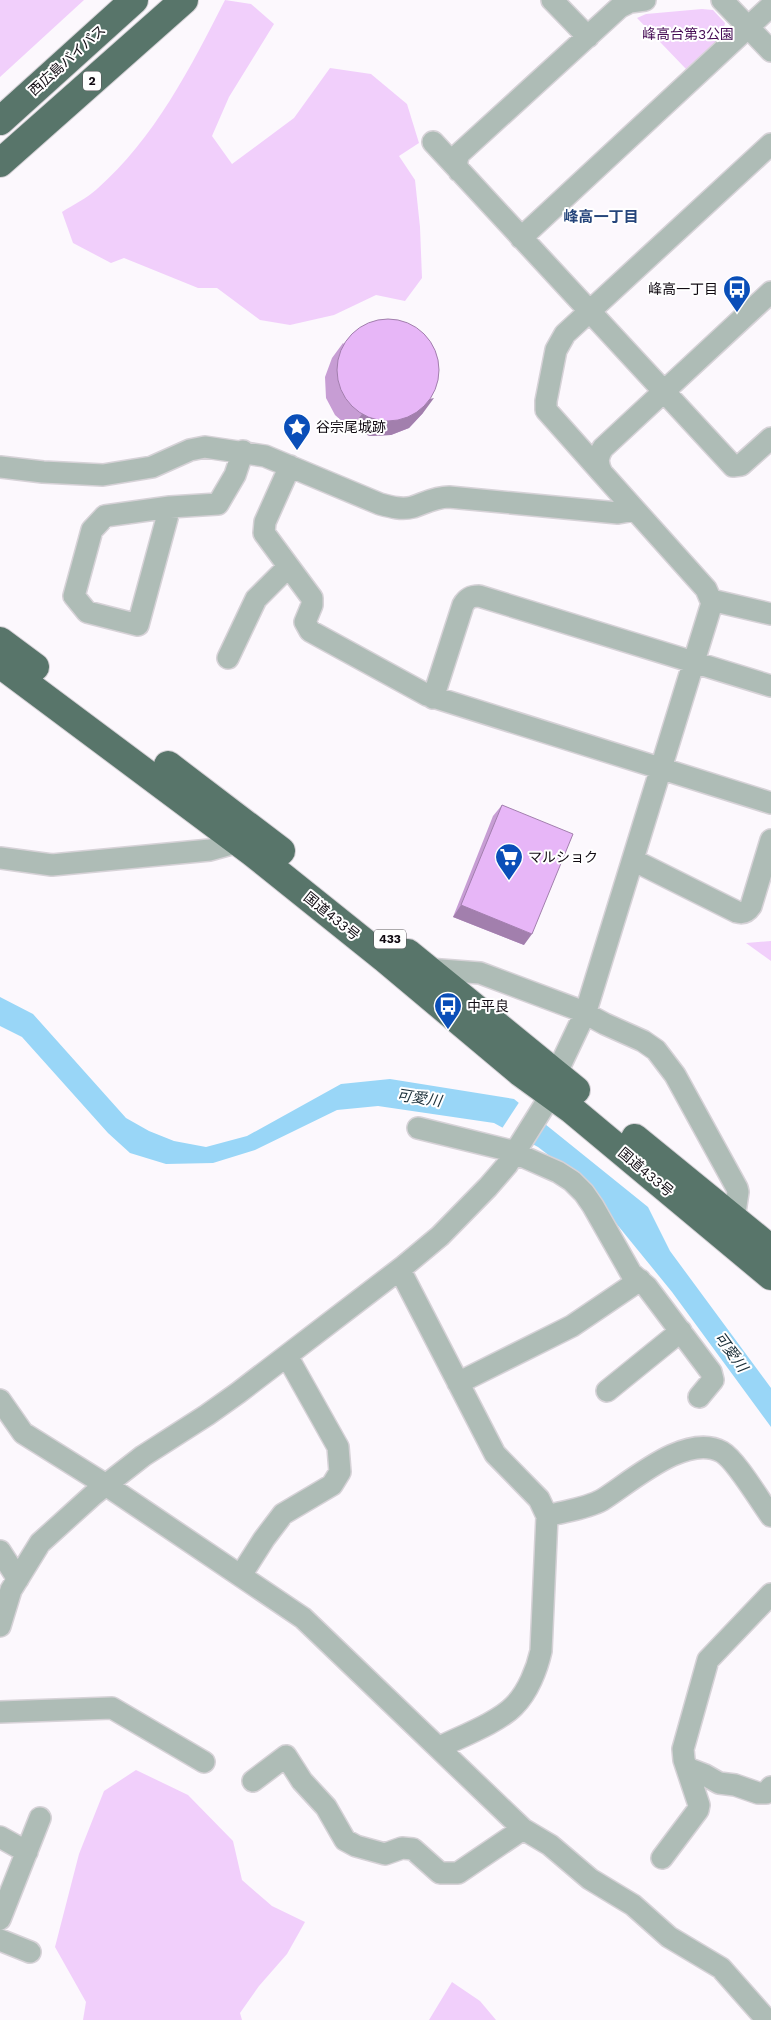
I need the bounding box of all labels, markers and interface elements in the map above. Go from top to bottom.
street label: 西広島バイパス [25,21,109,99]
park label: 峰高台第3公園 [642,26,734,42]
road number: 2 [83,72,101,90]
district label: 峰高一丁目 [563,208,639,226]
bus stop icon: 峰高一丁目 [722,274,752,313]
place label: 峰高一丁目 [648,281,718,297]
place icon: 谷宗尾城跡 [282,412,312,451]
place label: 谷宗尾城跡 [316,419,386,435]
supermarket icon: マルショク [494,842,524,881]
place label: マルショク [528,849,598,865]
street label: 国道433号 [301,889,363,943]
road number: 433 [374,930,406,949]
bus stop icon: 中平良 [433,991,463,1030]
place label: 中平良 [467,998,509,1014]
water label: 可愛川 [395,1086,445,1111]
street label: 国道433号 [615,1144,677,1200]
water label: 可愛川 [710,1329,753,1377]

